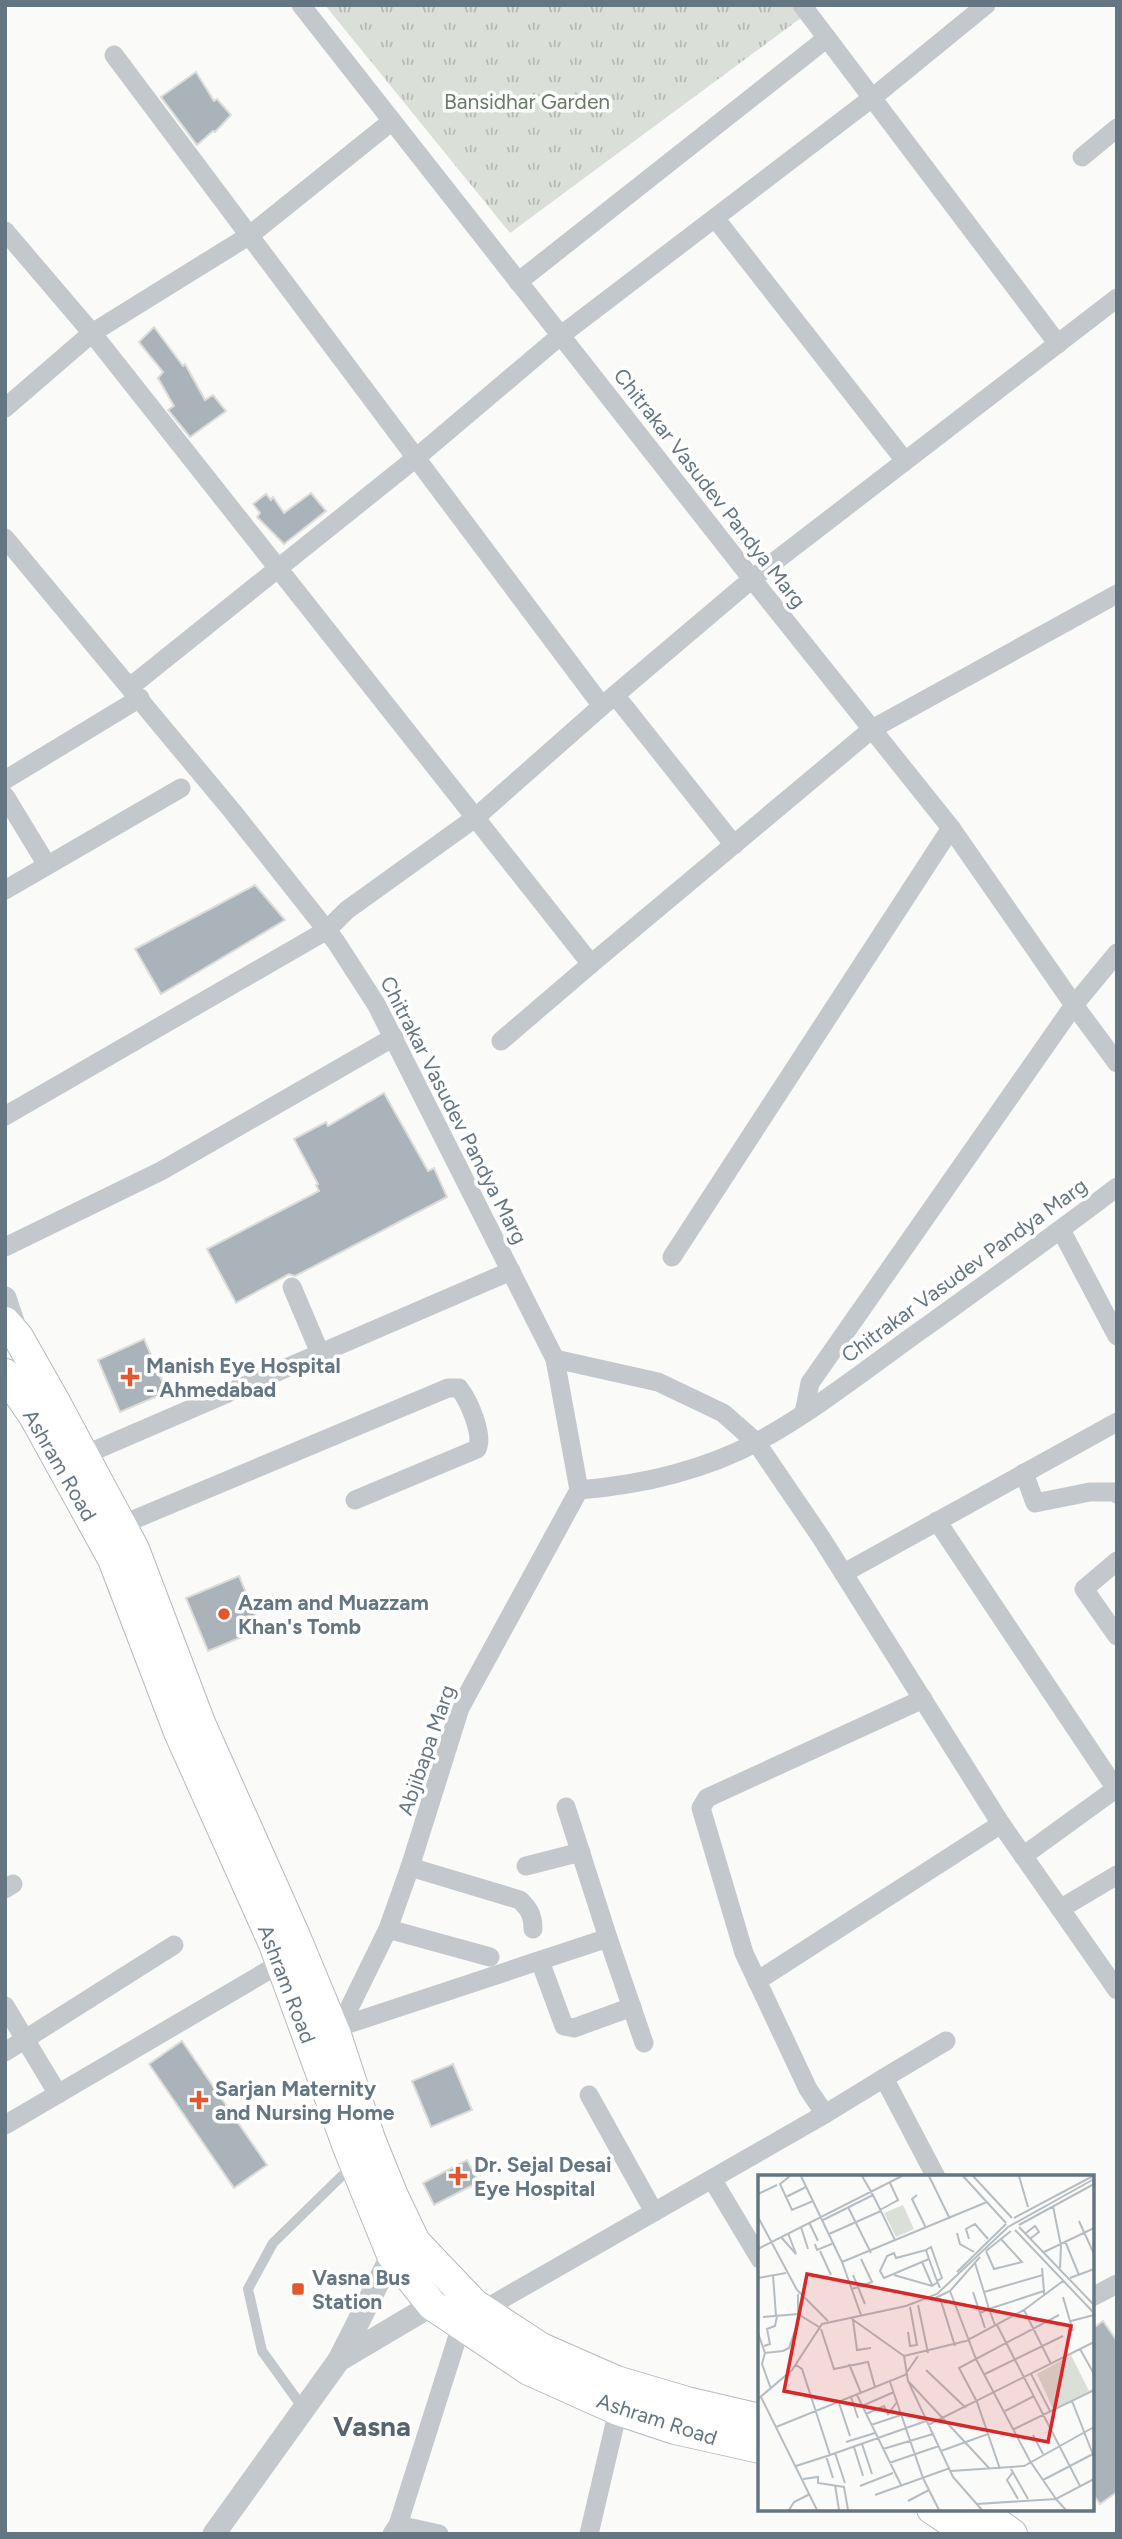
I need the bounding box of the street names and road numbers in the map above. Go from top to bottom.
street label: Chitrakar Vasudev Pandya Marg [609,363,811,613]
street label: Chitrakar Vasudev Pandya Marg [375,972,533,1248]
street label: Chitrakar Vasudev Pandya Marg [836,1173,1092,1367]
street label: Ashram Road [18,1405,102,1525]
street label: Abjibapa Marg [392,1682,460,1818]
street label: Ashram Road [253,1921,321,2047]
street label: Ashram Road [594,2388,720,2450]

